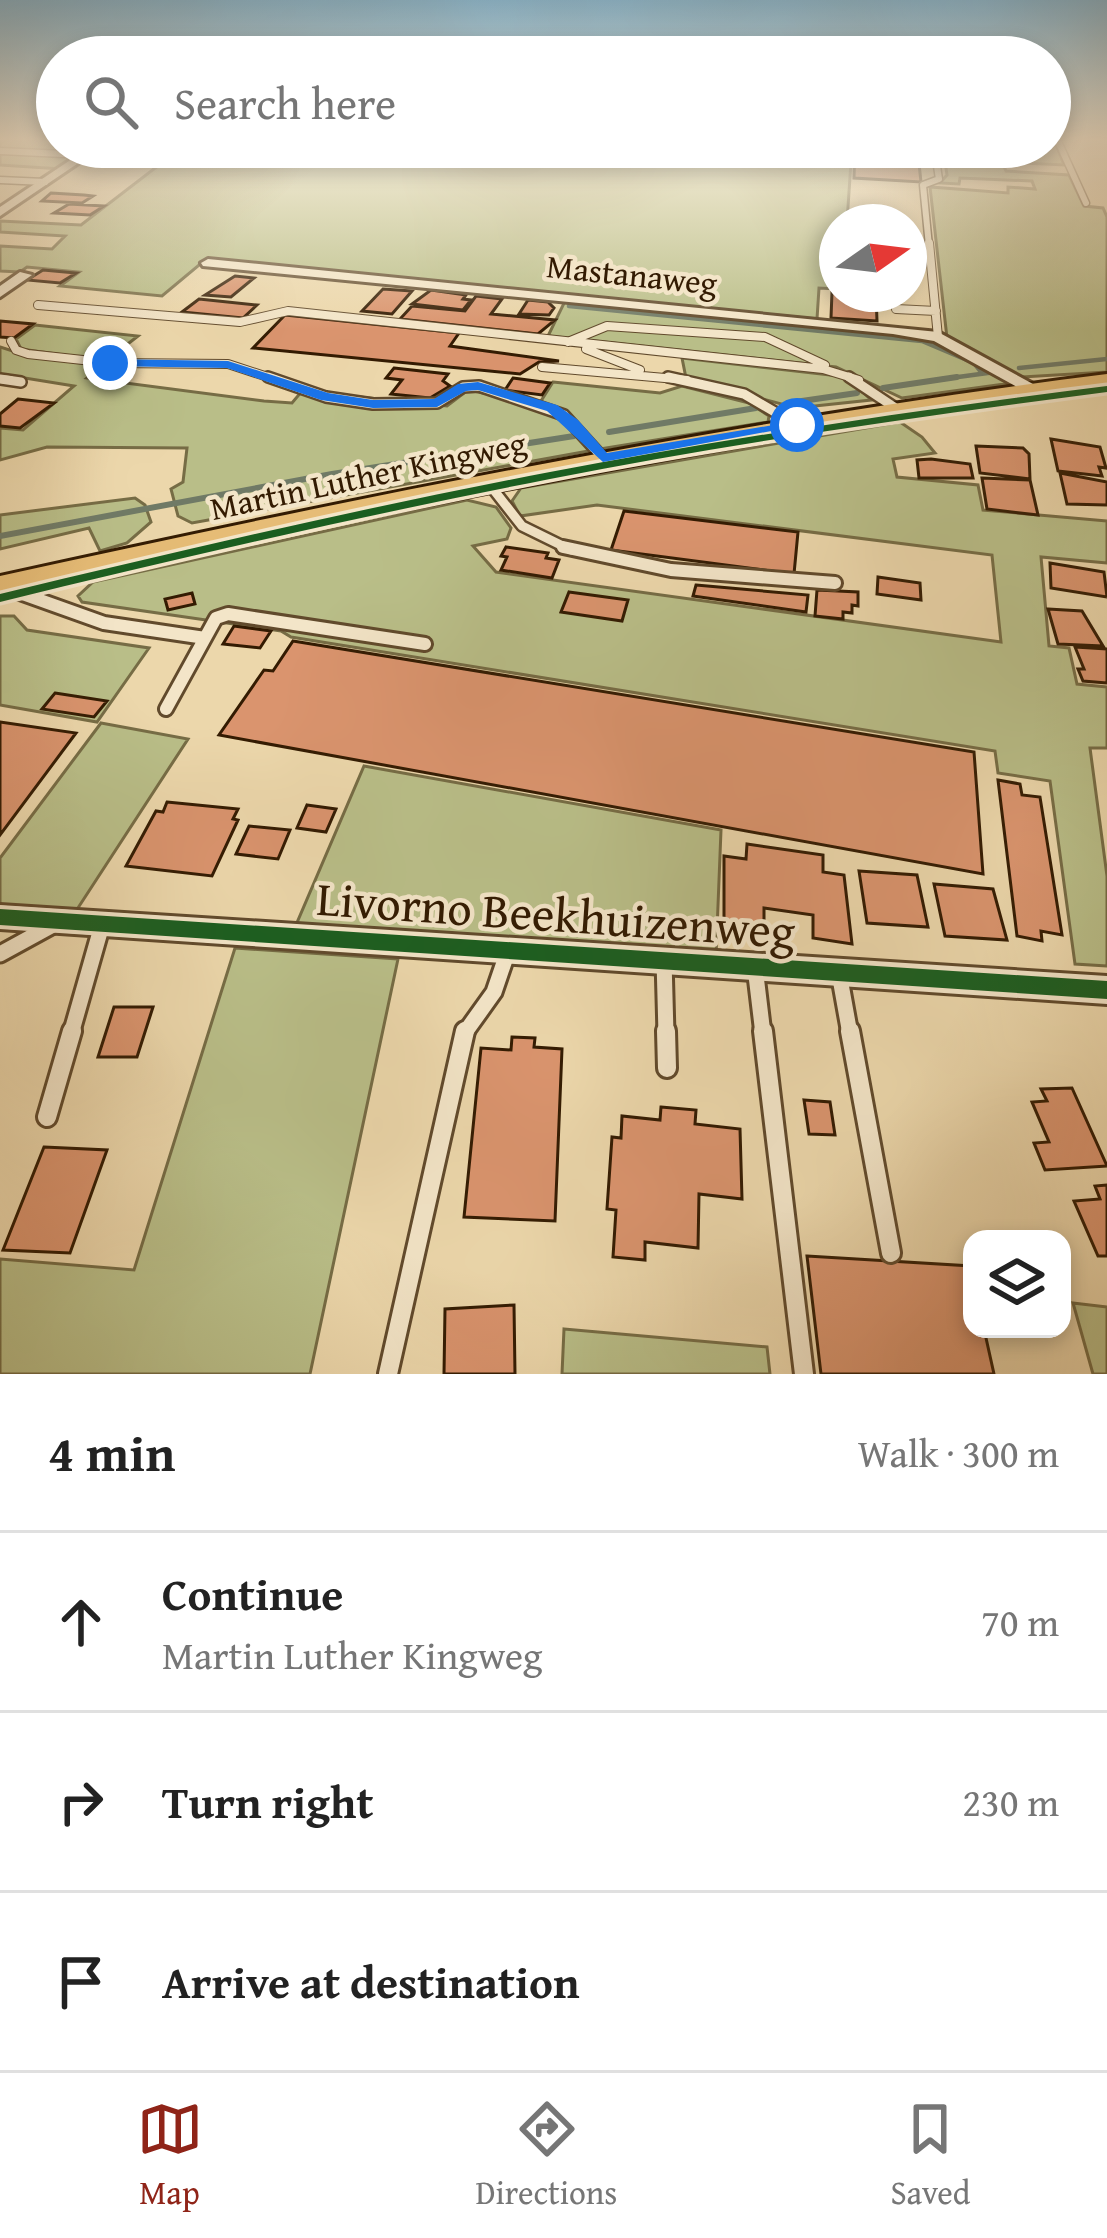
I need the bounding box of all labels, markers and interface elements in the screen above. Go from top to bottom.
search box [36,36,1071,168]
icon: search [78,69,144,135]
text: Search here [174,70,396,135]
north arrow [819,204,927,312]
street label: Mastanaweg [544,241,720,307]
route end [83,336,137,390]
route start [770,398,824,452]
street label: Martin Luther Kingweg [206,418,531,532]
street label: Livorno Beekhuizenweg [315,862,798,966]
map controls [963,1230,1071,1338]
button: layers [963,1230,1071,1338]
text: 4 min [48,1415,175,1490]
text: Walk · 300 m [858,1424,1059,1481]
text: Continue [162,1561,343,1626]
icon: ahead [48,1589,114,1655]
text: 70 m [981,1593,1059,1650]
text: Martin Luther Kingweg [162,1626,542,1683]
icon: right [48,1769,114,1835]
text: Turn right [162,1769,374,1834]
text: 230 m [962,1773,1059,1830]
icon: arrive [48,1949,114,2015]
text: Arrive at destination [162,1949,580,2014]
tab: Map [137,2096,203,2216]
tab: Directions [476,2096,617,2216]
tab: Saved [891,2096,970,2216]

